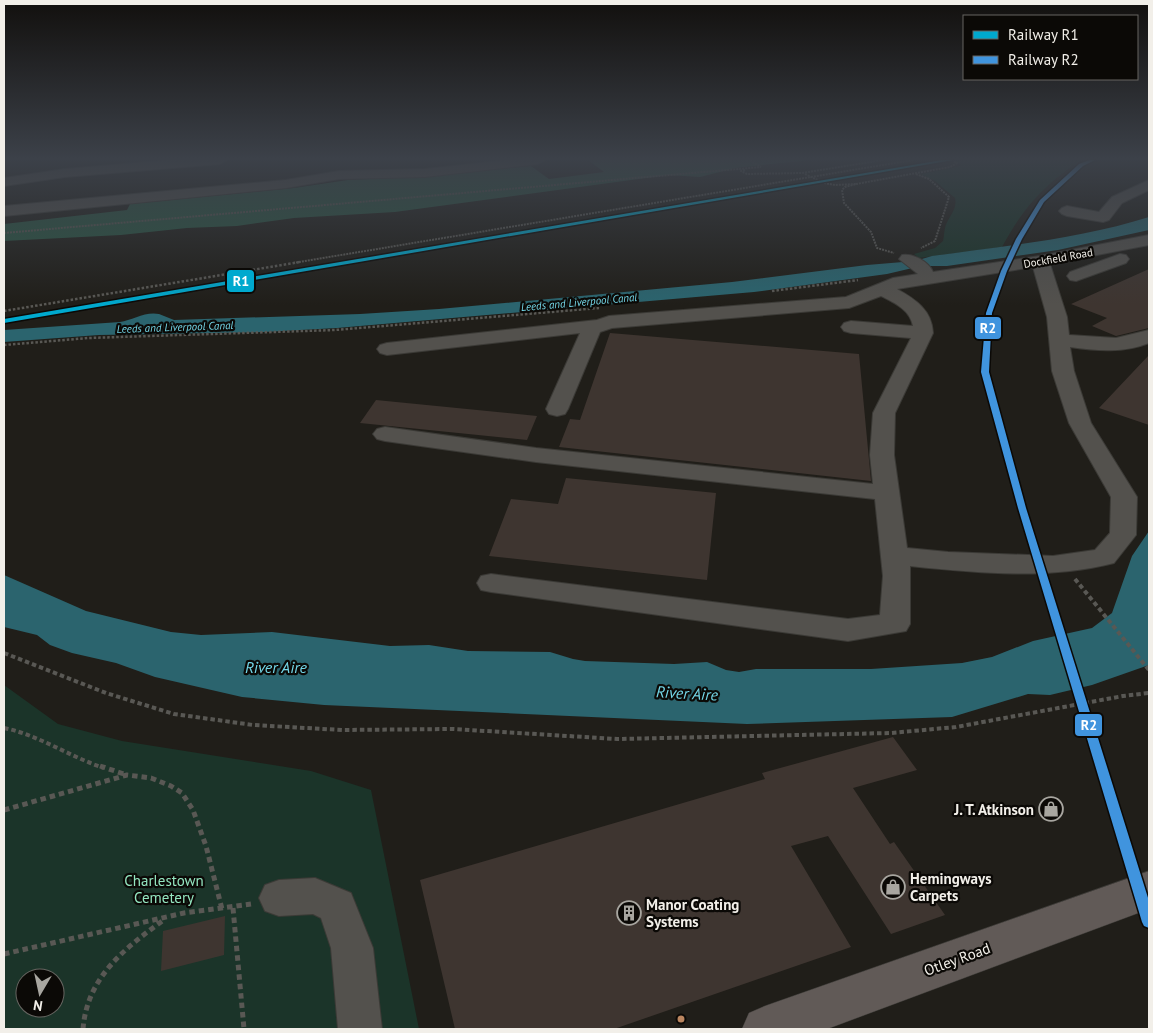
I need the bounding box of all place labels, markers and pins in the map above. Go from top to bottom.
shop icon: J. T. Atkinson [1038,796,1064,822]
place label: J. T. Atkinson [953,800,1034,819]
place label: Hemingways Carpets [910,869,991,905]
shop icon: Hemingways Carpets [880,874,906,900]
place label: Manor Coating Systems [646,895,739,931]
building icon: Manor Coating Systems [616,900,642,926]
unlabelled marker [676,1014,686,1024]

